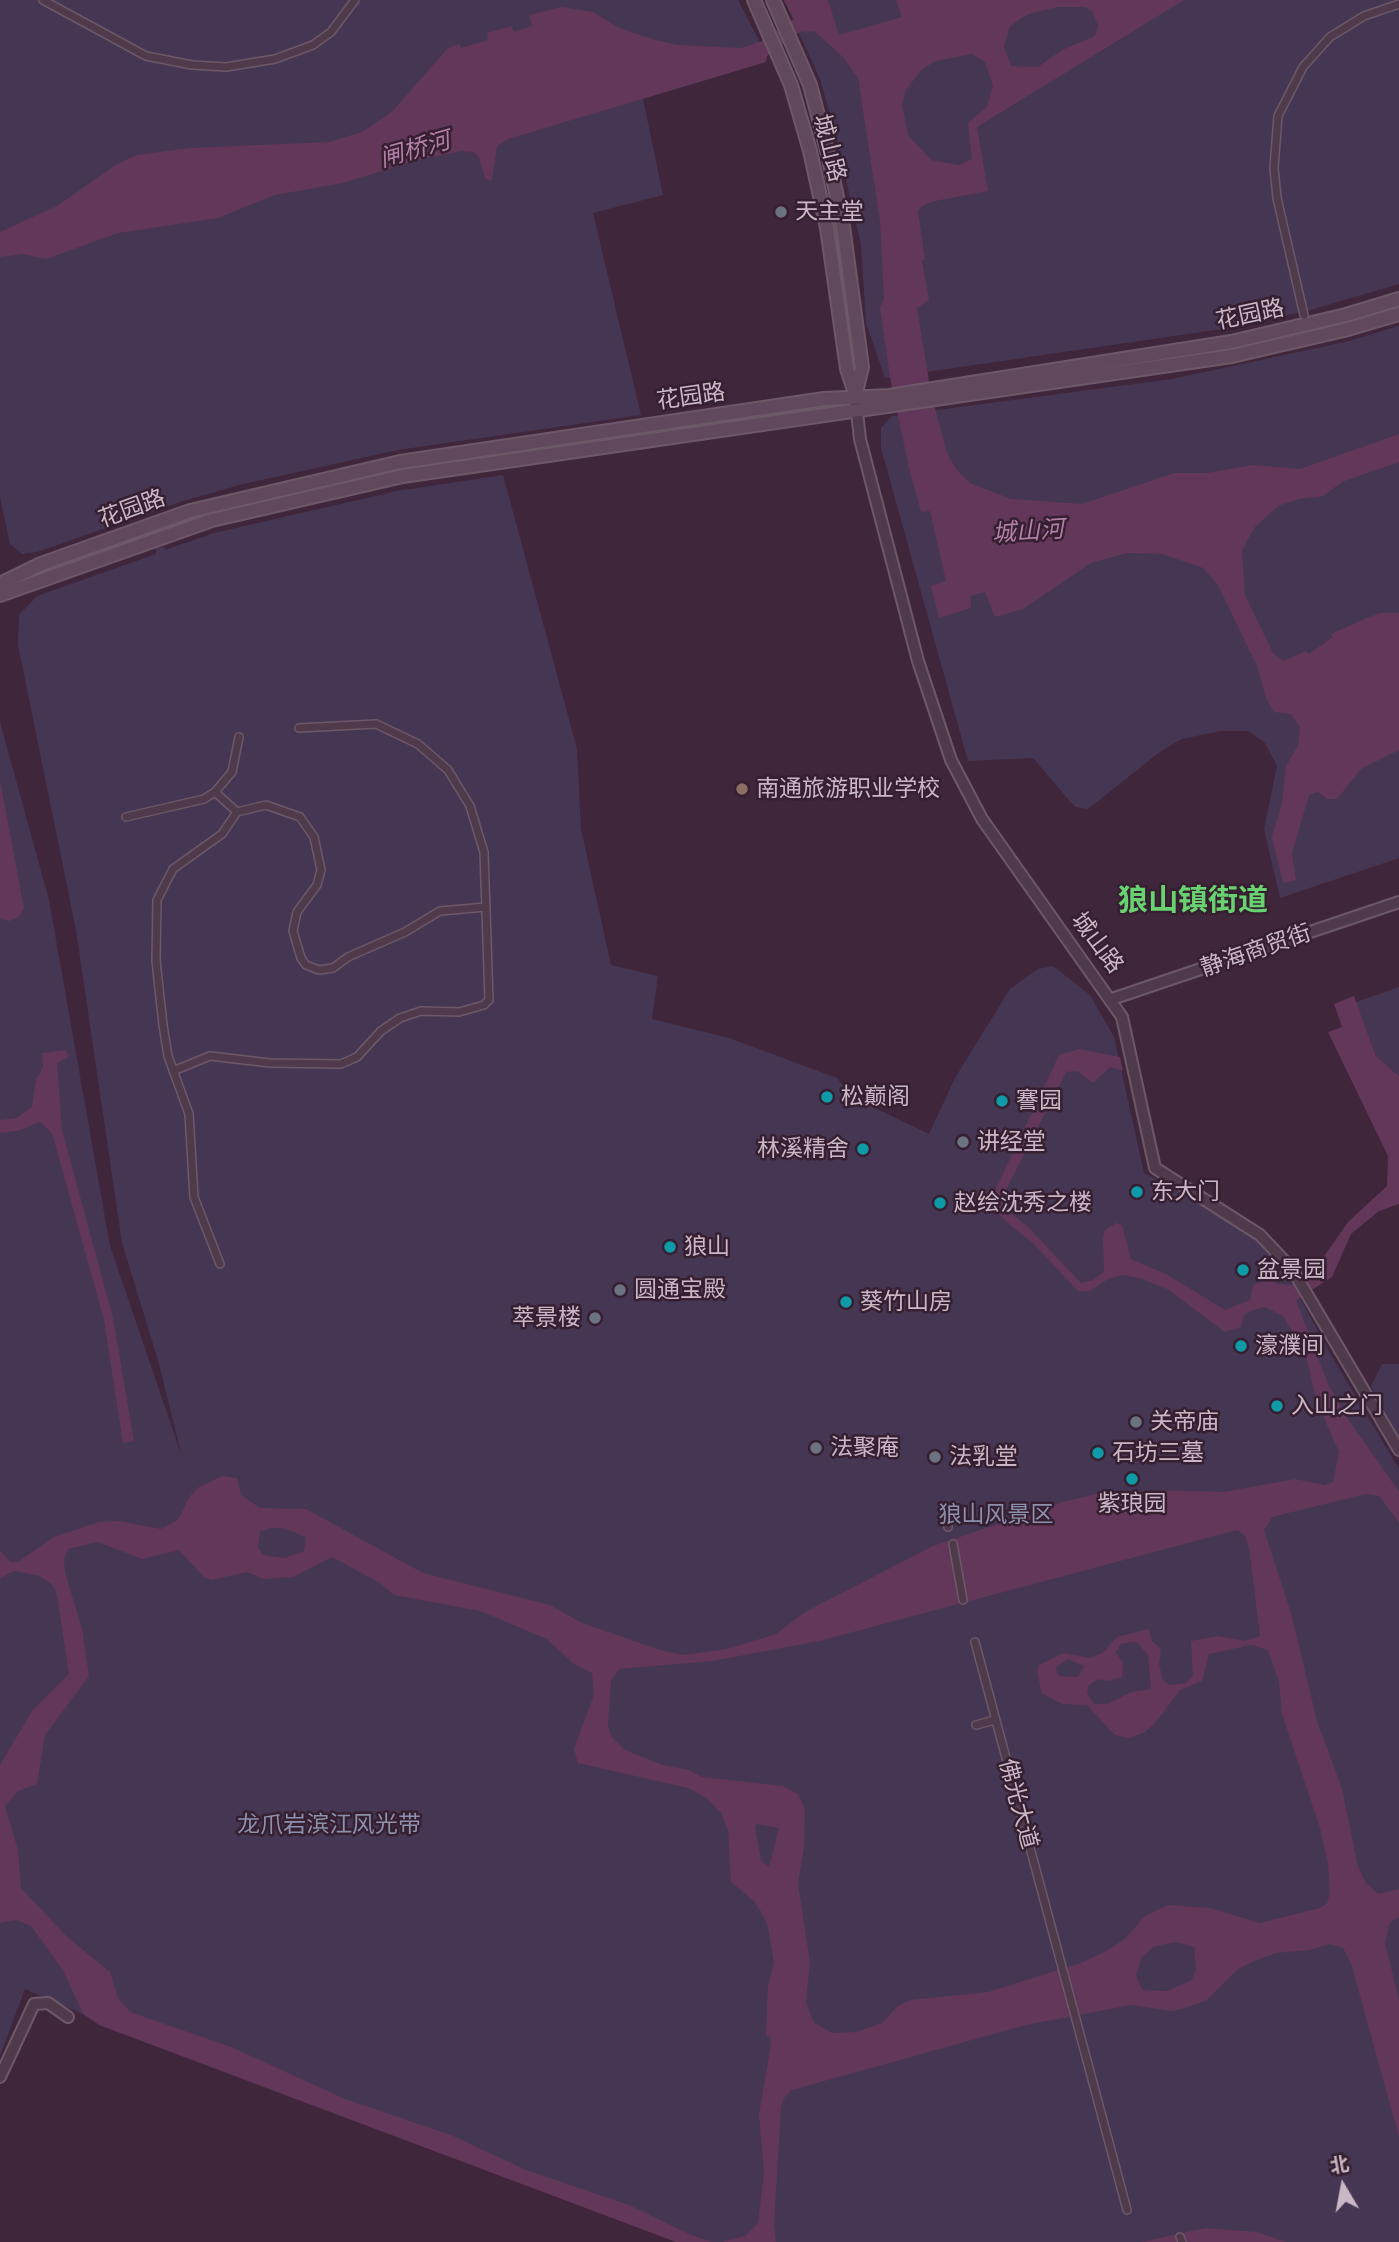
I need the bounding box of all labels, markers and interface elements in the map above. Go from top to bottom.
street label: 城山路 [807,111,851,185]
water label: 闸桥河 [376,126,454,174]
place label: 天主堂 [795,198,864,226]
marker: 天主堂 [773,204,789,220]
street label: 花园路 [1213,294,1287,336]
street label: 花园路 [655,379,727,415]
street label: 花园路 [95,484,169,534]
water label: 城山河 [991,515,1065,549]
place label: 南通旅游职业学校 [756,775,940,803]
marker: 南通旅游职业学校 [734,781,750,797]
district label: 狼山镇街道 [1118,883,1268,919]
street label: 城山路 [1065,907,1129,979]
street label: 静海商贸街 [1197,919,1315,983]
place label: 松巅阁 [841,1083,910,1111]
place label: 謇园 [1016,1087,1062,1115]
marker: 松巅阁 [819,1089,835,1105]
marker: 謇园 [994,1093,1010,1109]
place label: 讲经堂 [977,1128,1046,1156]
marker: 讲经堂 [955,1134,971,1150]
place label: 林溪精舍 [757,1135,849,1163]
marker: 林溪精舍 [855,1141,871,1157]
place label: 东大门 [1151,1178,1220,1206]
marker: 东大门 [1129,1184,1145,1200]
place label: 赵绘沈秀之楼 [954,1189,1092,1217]
marker: 赵绘沈秀之楼 [932,1195,948,1211]
place label: 狼山 [684,1233,730,1261]
marker: 狼山 [662,1239,678,1255]
place label: 盆景园 [1257,1256,1326,1284]
marker: 盆景园 [1235,1262,1251,1278]
place label: 圆通宝殿 [634,1276,726,1304]
marker: 圆通宝殿 [612,1282,628,1298]
place label: 葵竹山房 [860,1288,952,1316]
marker: 葵竹山房 [838,1294,854,1310]
place label: 萃景楼 [512,1304,581,1332]
marker: 萃景楼 [587,1310,603,1326]
place label: 濠濮间 [1255,1332,1324,1360]
marker: 濠濮间 [1233,1338,1249,1354]
place label: 入山之门 [1291,1392,1383,1420]
marker: 入山之门 [1269,1398,1285,1414]
place label: 关帝庙 [1150,1408,1219,1436]
marker: 关帝庙 [1128,1414,1144,1430]
place label: 法聚庵 [830,1434,899,1462]
place label: 石坊三墓 [1112,1439,1204,1467]
marker: 法聚庵 [808,1440,824,1456]
place label: 法乳堂 [949,1443,1018,1471]
marker: 石坊三墓 [1090,1445,1106,1461]
marker: 法乳堂 [927,1449,943,1465]
marker: 紫琅园 [1124,1471,1140,1487]
place label: 紫琅园 [1098,1490,1166,1518]
park label: 狼山风景区 [939,1501,1053,1529]
street label: 佛光大道 [993,1756,1043,1852]
park label: 龙爪岩滨江风光带 [237,1811,421,1839]
north arrow [1308,2151,1378,2221]
text: 北 [1328,2152,1351,2178]

